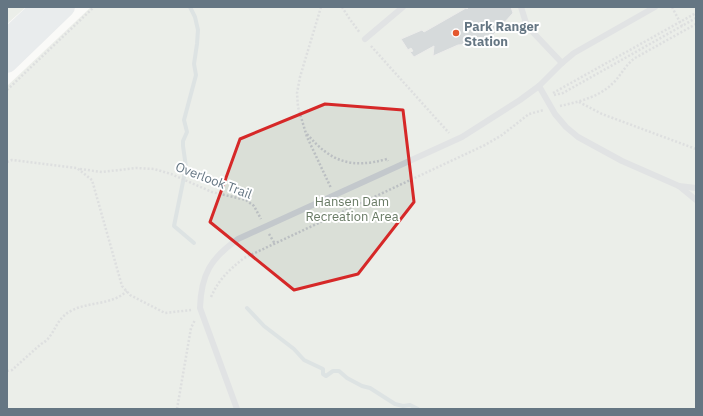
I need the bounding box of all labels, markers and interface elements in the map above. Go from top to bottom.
place label: Park Ranger Station [464,18,539,50]
marker: Park Ranger Station [451,28,461,38]
street label: Overlook Trail [173,158,255,203]
park label: Hansen Dam Recreation Area [305,193,399,225]

